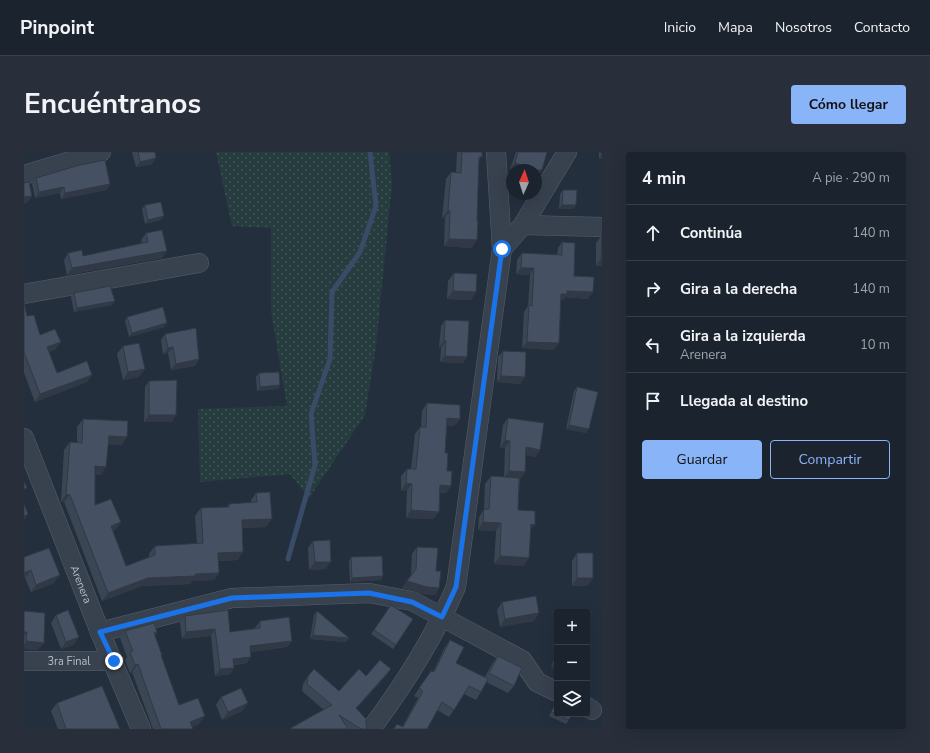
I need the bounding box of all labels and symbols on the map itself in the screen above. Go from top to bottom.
north arrow [506,164,542,200]
route start [493,240,511,258]
street label: Arenera [67,563,95,606]
route end [105,652,123,670]
street label: 3ra Final [47,654,91,669]

